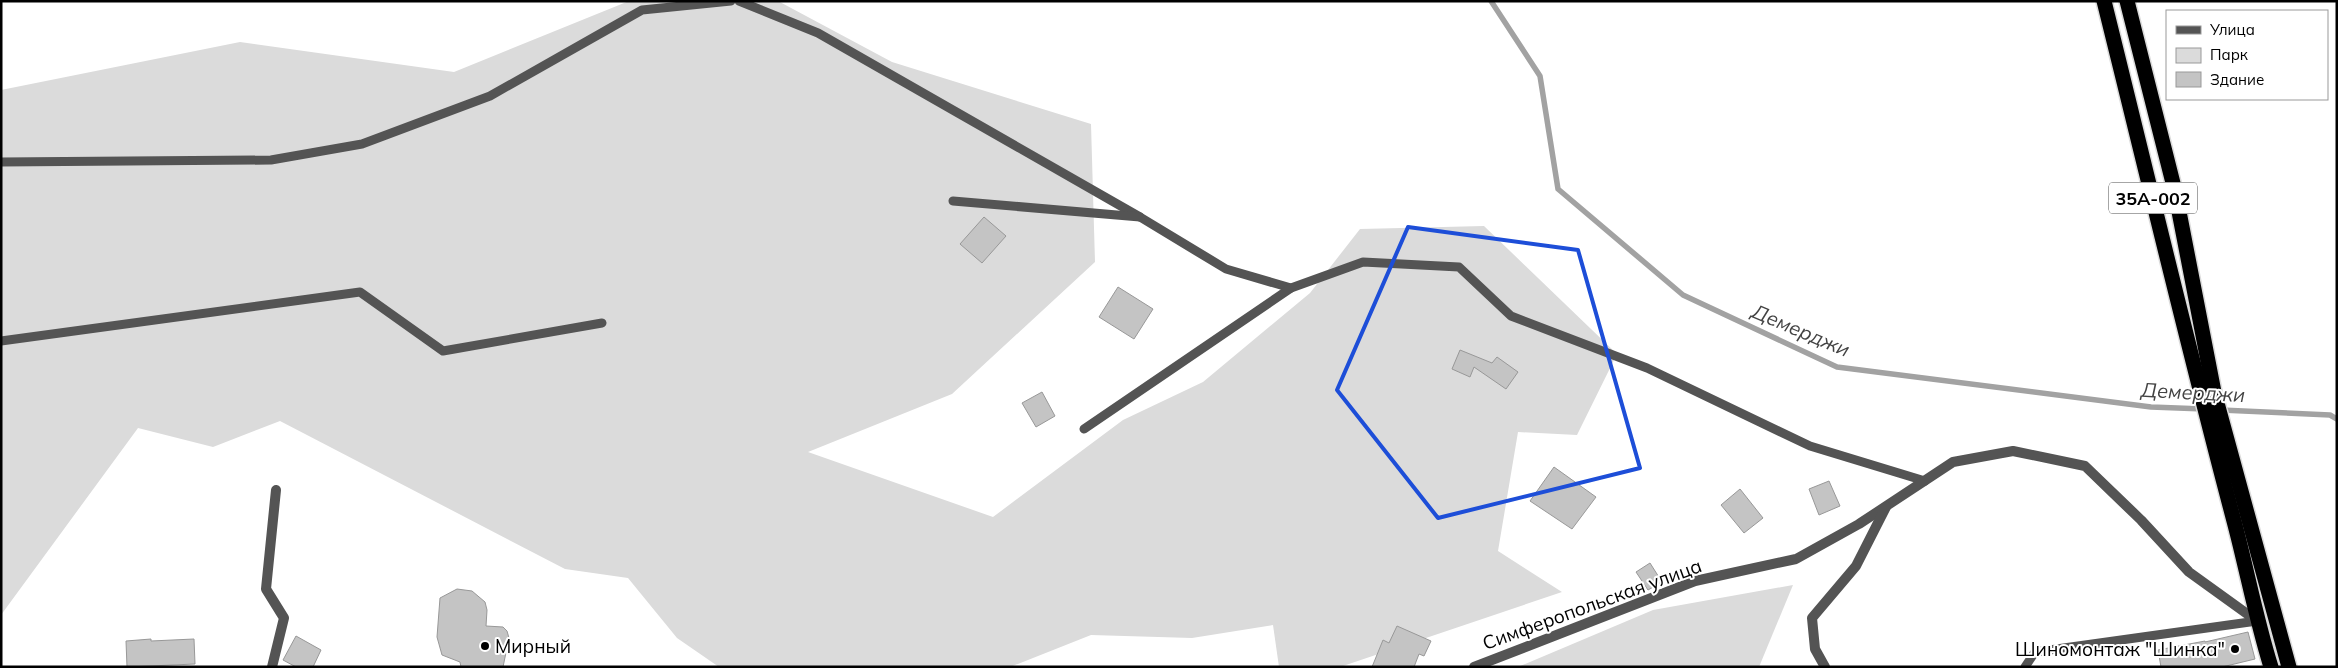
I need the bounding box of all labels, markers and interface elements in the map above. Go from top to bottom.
legend [2166,10,2328,100]
text: Улица [2209,20,2255,39]
text: Парк [2210,45,2249,64]
text: Здание [2210,70,2264,89]
road number: 35А-002 [2109,182,2197,214]
water label: Демерджи [1747,298,1854,362]
water label: Демерджи [2139,377,2246,407]
street label: Симферопольская улица [1479,553,1705,655]
place label: Мирный [495,634,571,658]
place label: Шиномонтаж "Шинка" [2015,637,2225,661]
marker: Мирный [479,640,491,652]
marker: Шиномонтаж "Шинка" [2229,643,2241,655]

